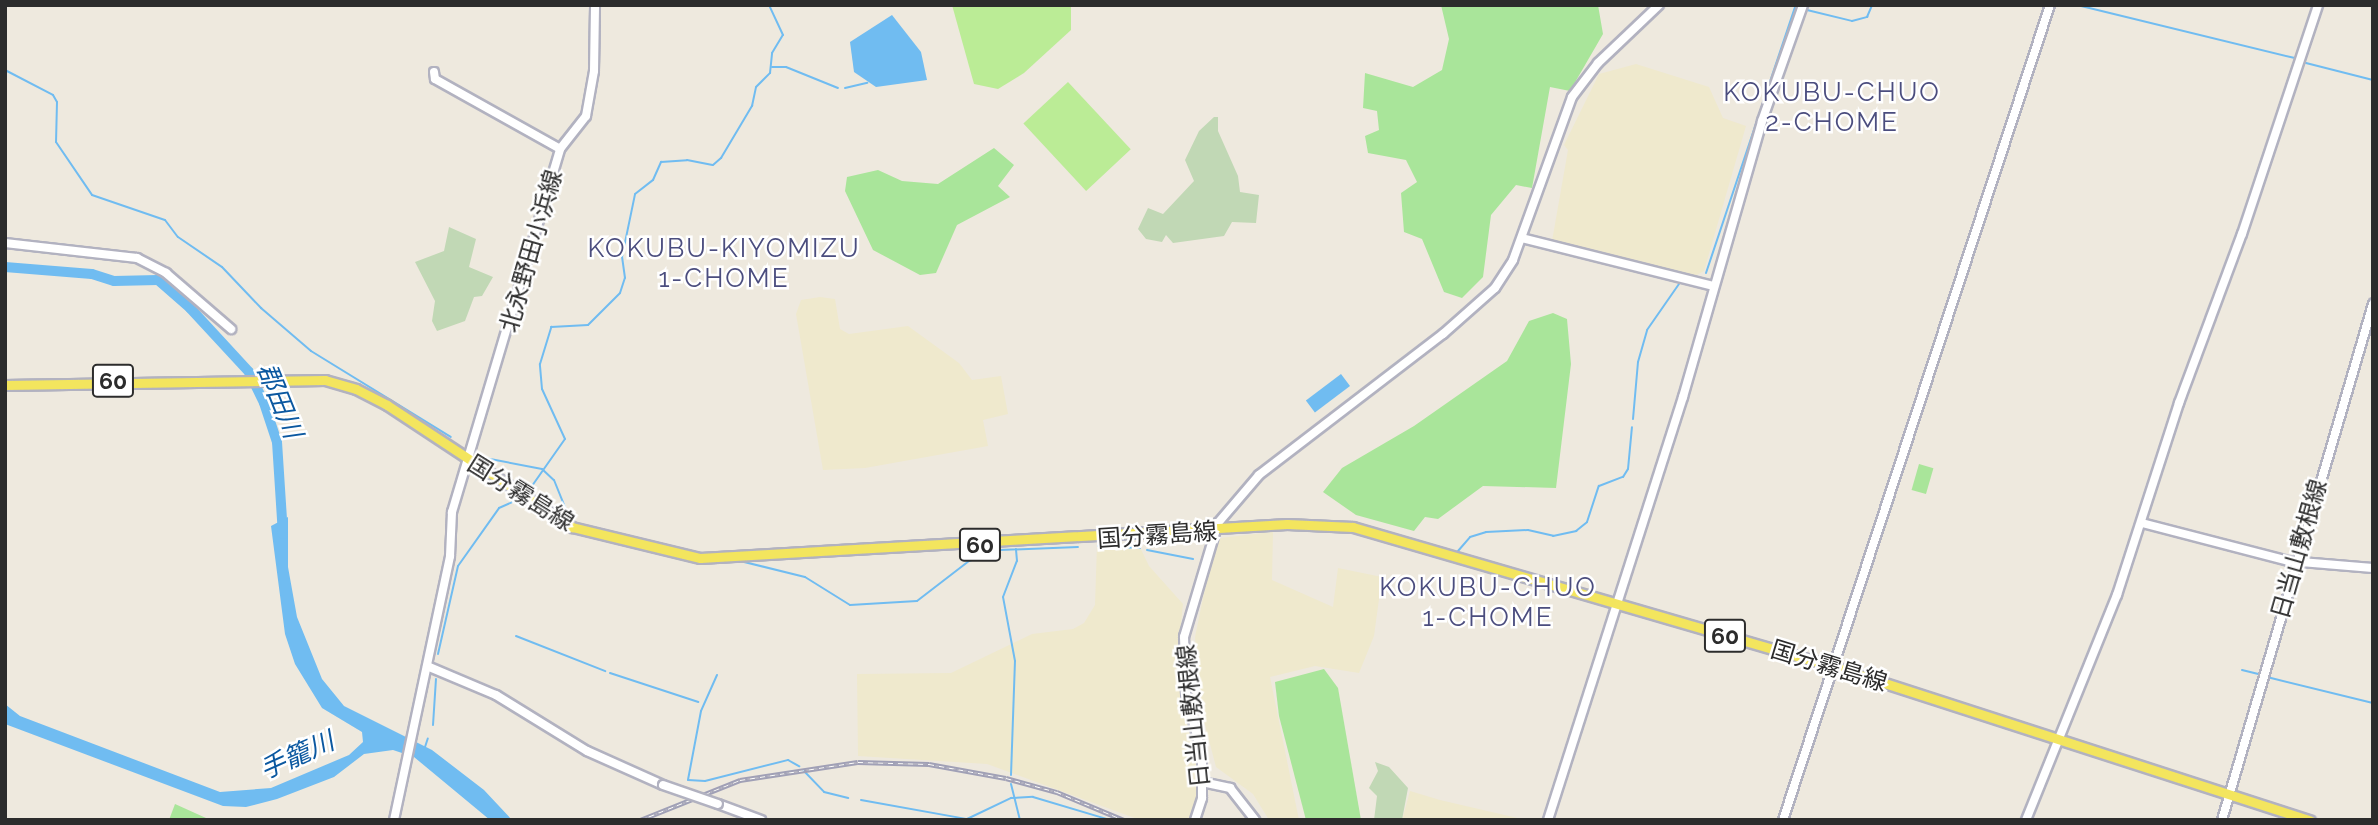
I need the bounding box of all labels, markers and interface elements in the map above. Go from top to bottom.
district label: KOKUBU-CHUO 2-CHOME [1725,77,1939,138]
street label: 北永野田小浜線 [494,166,568,336]
district label: KOKUBU-KIYOMIZU 1-CHOME [589,233,859,294]
water label: 郡田川 [250,359,308,443]
road number: 60 [90,362,136,400]
street label: 国分霧島線 [462,449,580,537]
street label: 日当山敷根線 [2265,476,2333,622]
street label: 国分霧島線 [1096,516,1218,554]
road number: 60 [957,526,1003,565]
district label: KOKUBU-CHUO 1-CHOME [1381,572,1595,634]
road number: 60 [1702,616,1748,656]
street label: 国分霧島線 [1767,635,1891,697]
street label: 日当山敷根線 [1171,643,1215,789]
water label: 手籠川 [255,726,339,786]

